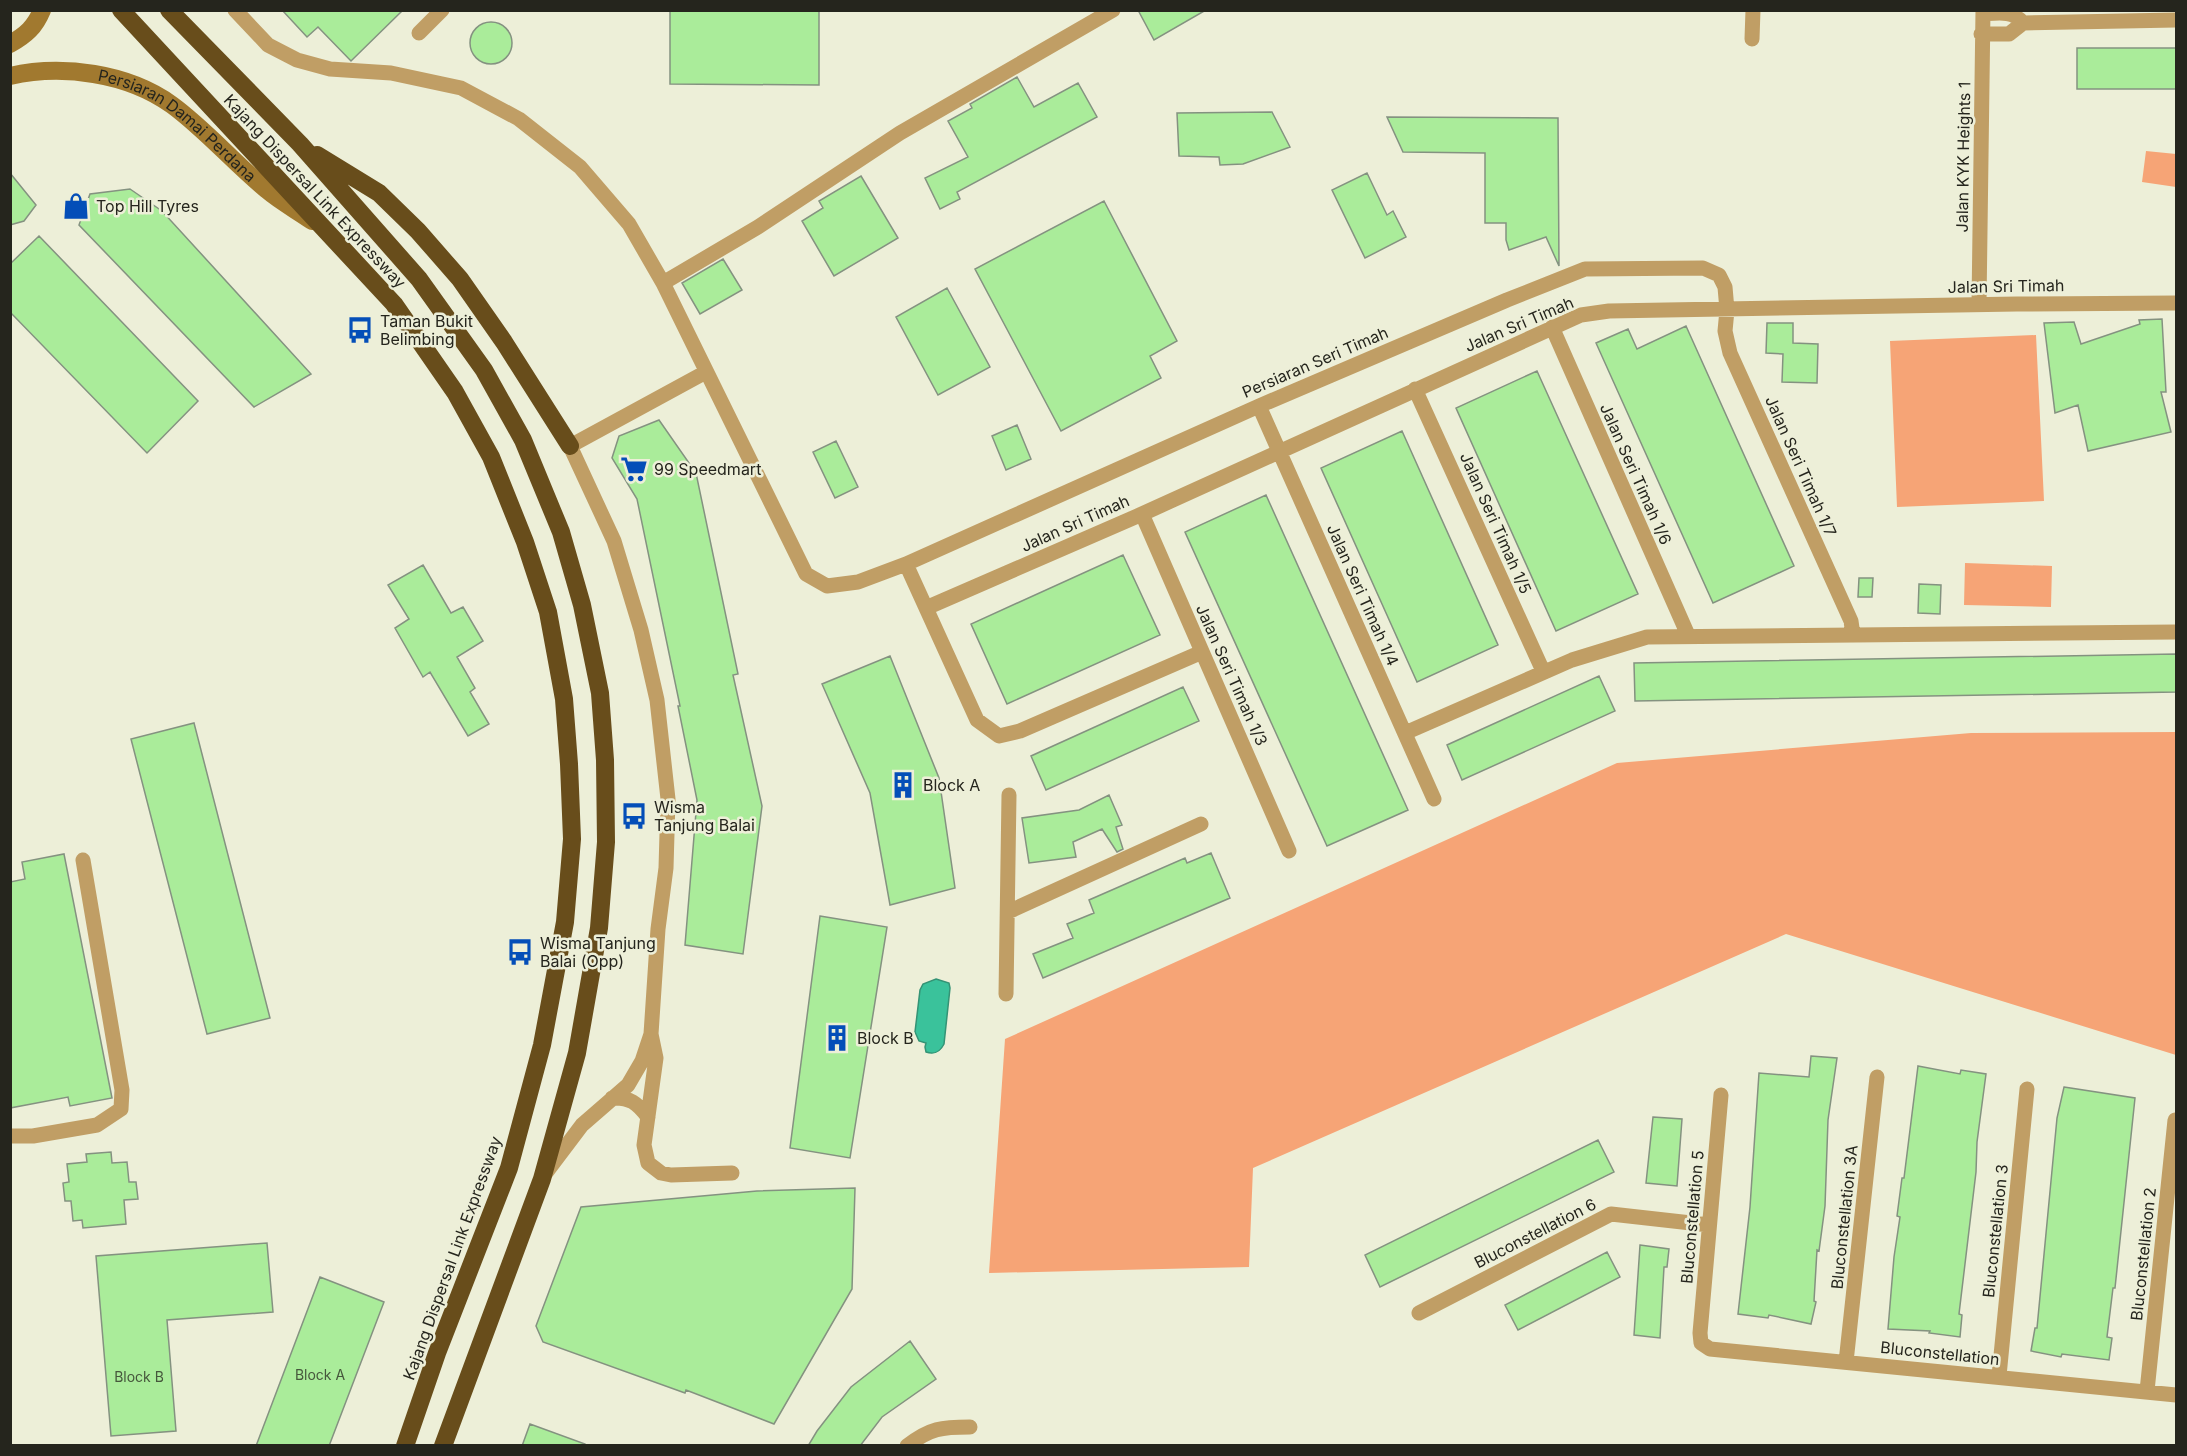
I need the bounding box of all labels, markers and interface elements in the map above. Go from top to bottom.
street label: Persiaran Damai Perdana [96,65,260,186]
street label: Jalan KYK Heights 1 [1952,81,1974,233]
street label: Kajang Dispersal Link Expressway [220,90,410,292]
shop icon: Top Hill Tyres [61,191,91,221]
place label: Top Hill Tyres [96,196,199,216]
street label: Jalan Sri Timah [1948,275,2064,297]
street label: Jalan Sri Timah [1461,292,1577,356]
place label: Taman Bukit Belimbing [380,311,473,349]
bus stop icon: Taman Bukit Belimbing [345,315,375,345]
street label: Persiaran Seri Timah [1239,322,1391,402]
street label: Jalan Seri Timah 1/7 [1761,393,1841,539]
street label: Jalan Seri Timah 1/6 [1596,400,1676,548]
street label: Jalan Seri Timah 1/5 [1456,449,1536,597]
supermarket icon: 99 Speedmart [619,454,649,484]
place label: 99 Speedmart [654,459,761,479]
street label: Jalan Sri Timah [1018,490,1132,556]
street label: Jalan Seri Timah 1/4 [1323,521,1403,669]
street label: Jalan Seri Timah 1/3 [1192,601,1272,749]
building icon: Block A [888,770,918,800]
place label: Block A [923,775,980,795]
place label: Wisma Tanjung Balai [654,797,755,835]
bus stop icon: Wisma Tanjung Balai [619,801,649,831]
place label: Wisma Tanjung Balai (Opp) [540,933,656,971]
bus stop icon: Wisma Tanjung Balai (Opp) [505,937,535,967]
building icon: Block B [822,1023,852,1053]
place label: Block B [857,1028,914,1048]
street label: Kajang Dispersal Link Expressway [399,1133,505,1383]
street label: Bluconstellation 3A [1826,1144,1862,1290]
street label: Bluconstellation 5 [1676,1149,1708,1285]
street label: Bluconstellation 3 [1978,1163,2012,1299]
street label: Bluconstellation 2 [2126,1186,2160,1322]
street label: Bluconstellation 6 [1471,1194,1599,1272]
street label: Bluconstellation [1879,1337,2001,1369]
house number: Block A [295,1366,345,1383]
house number: Block B [114,1368,164,1385]

